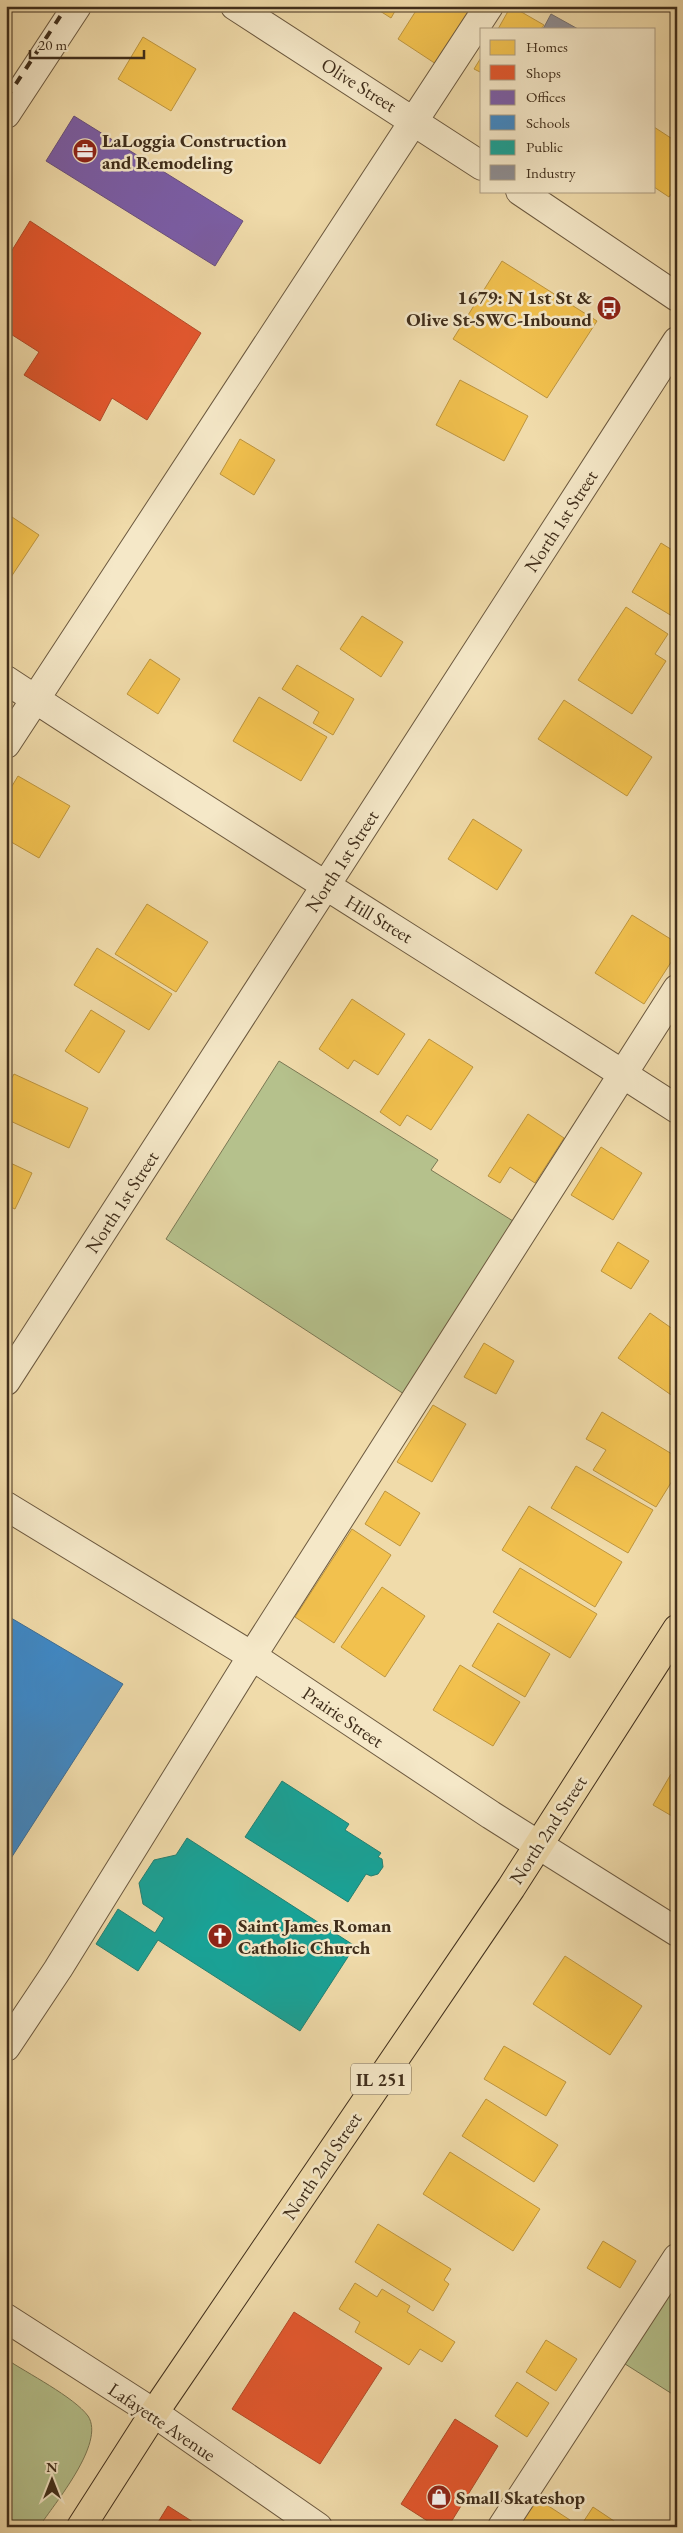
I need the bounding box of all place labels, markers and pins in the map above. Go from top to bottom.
place label: LaLoggia Construction and Remodeling [102,128,287,175]
office icon: LaLoggia Construction and Remodeling [72,138,98,164]
place label: 1679: N 1st St & Olive St-SWC-Inbound [406,285,593,332]
bus stop icon: 1679: N 1st St & Olive St-SWC-Inbound [596,295,622,321]
place label: Saint James Roman Catholic Church [238,1913,392,1960]
church icon: Saint James Roman Catholic Church [207,1923,233,1949]
shop icon: Small Skateshop [426,2484,452,2510]
place label: Small Skateshop [456,2485,586,2510]

